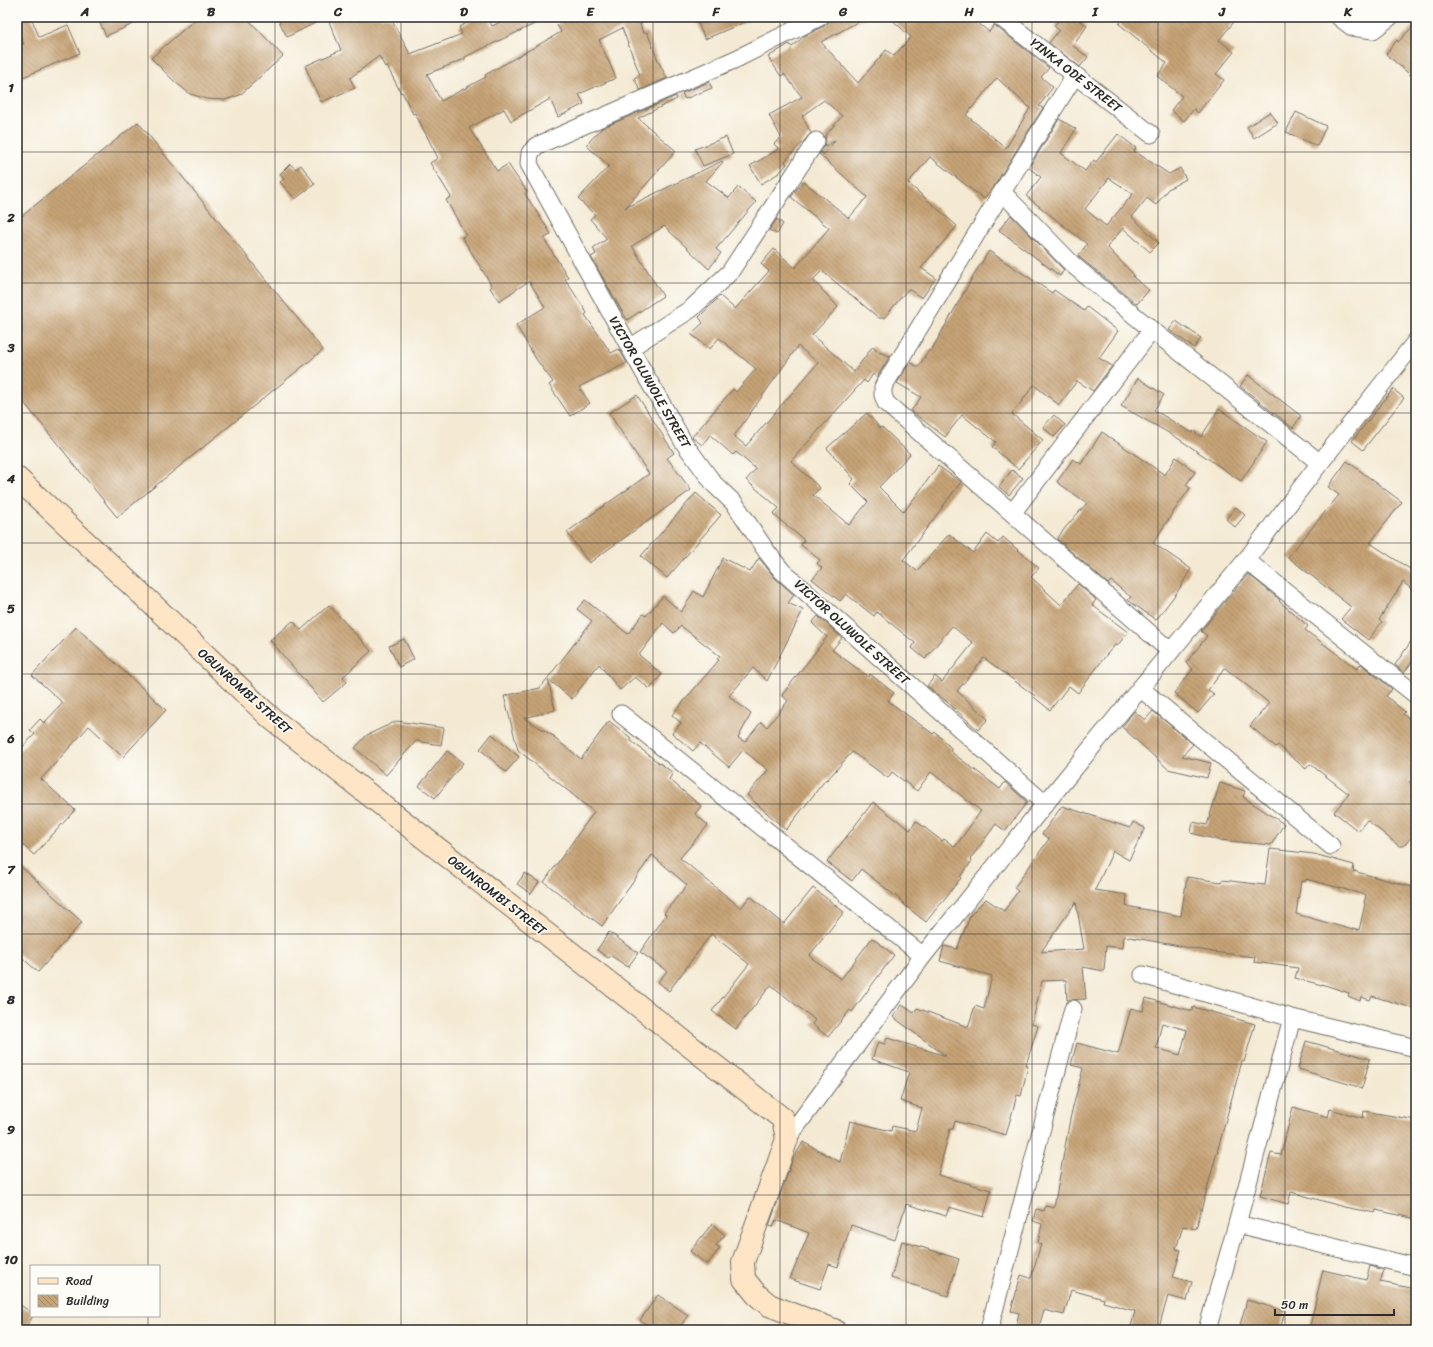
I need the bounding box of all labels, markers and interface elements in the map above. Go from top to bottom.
text: A [80,0,89,23]
text: B [207,0,216,23]
text: C [333,0,343,23]
text: D [460,0,468,23]
text: E [586,0,595,23]
text: F [711,0,720,23]
text: G [838,0,848,23]
text: H [963,0,974,23]
text: I [1091,0,1099,23]
text: J [1218,0,1226,23]
text: K [1343,0,1353,23]
street label: YINKA ODE STREET [1025,32,1128,119]
text: 1 [8,76,14,99]
text: 2 [6,206,15,229]
street label: VICTOR OLUWOLE STREET [603,312,698,453]
text: 3 [6,336,15,359]
text: 4 [6,467,16,490]
street label: VICTOR OLUWOLE STREET [789,573,916,691]
text: 5 [7,597,15,620]
street label: OGUNROMBI STREET [192,642,299,741]
text: 6 [6,727,15,750]
street label: OGUNROMBI STREET [442,849,553,942]
text: 7 [7,858,16,881]
text: 8 [6,988,15,1011]
text: 9 [7,1118,15,1141]
text: 10 [4,1248,18,1271]
legend [30,1265,160,1317]
text: Road [66,1270,93,1292]
text: Building [66,1290,109,1312]
scale bar [1275,1291,1394,1317]
text: 50 m [1281,1294,1308,1316]

